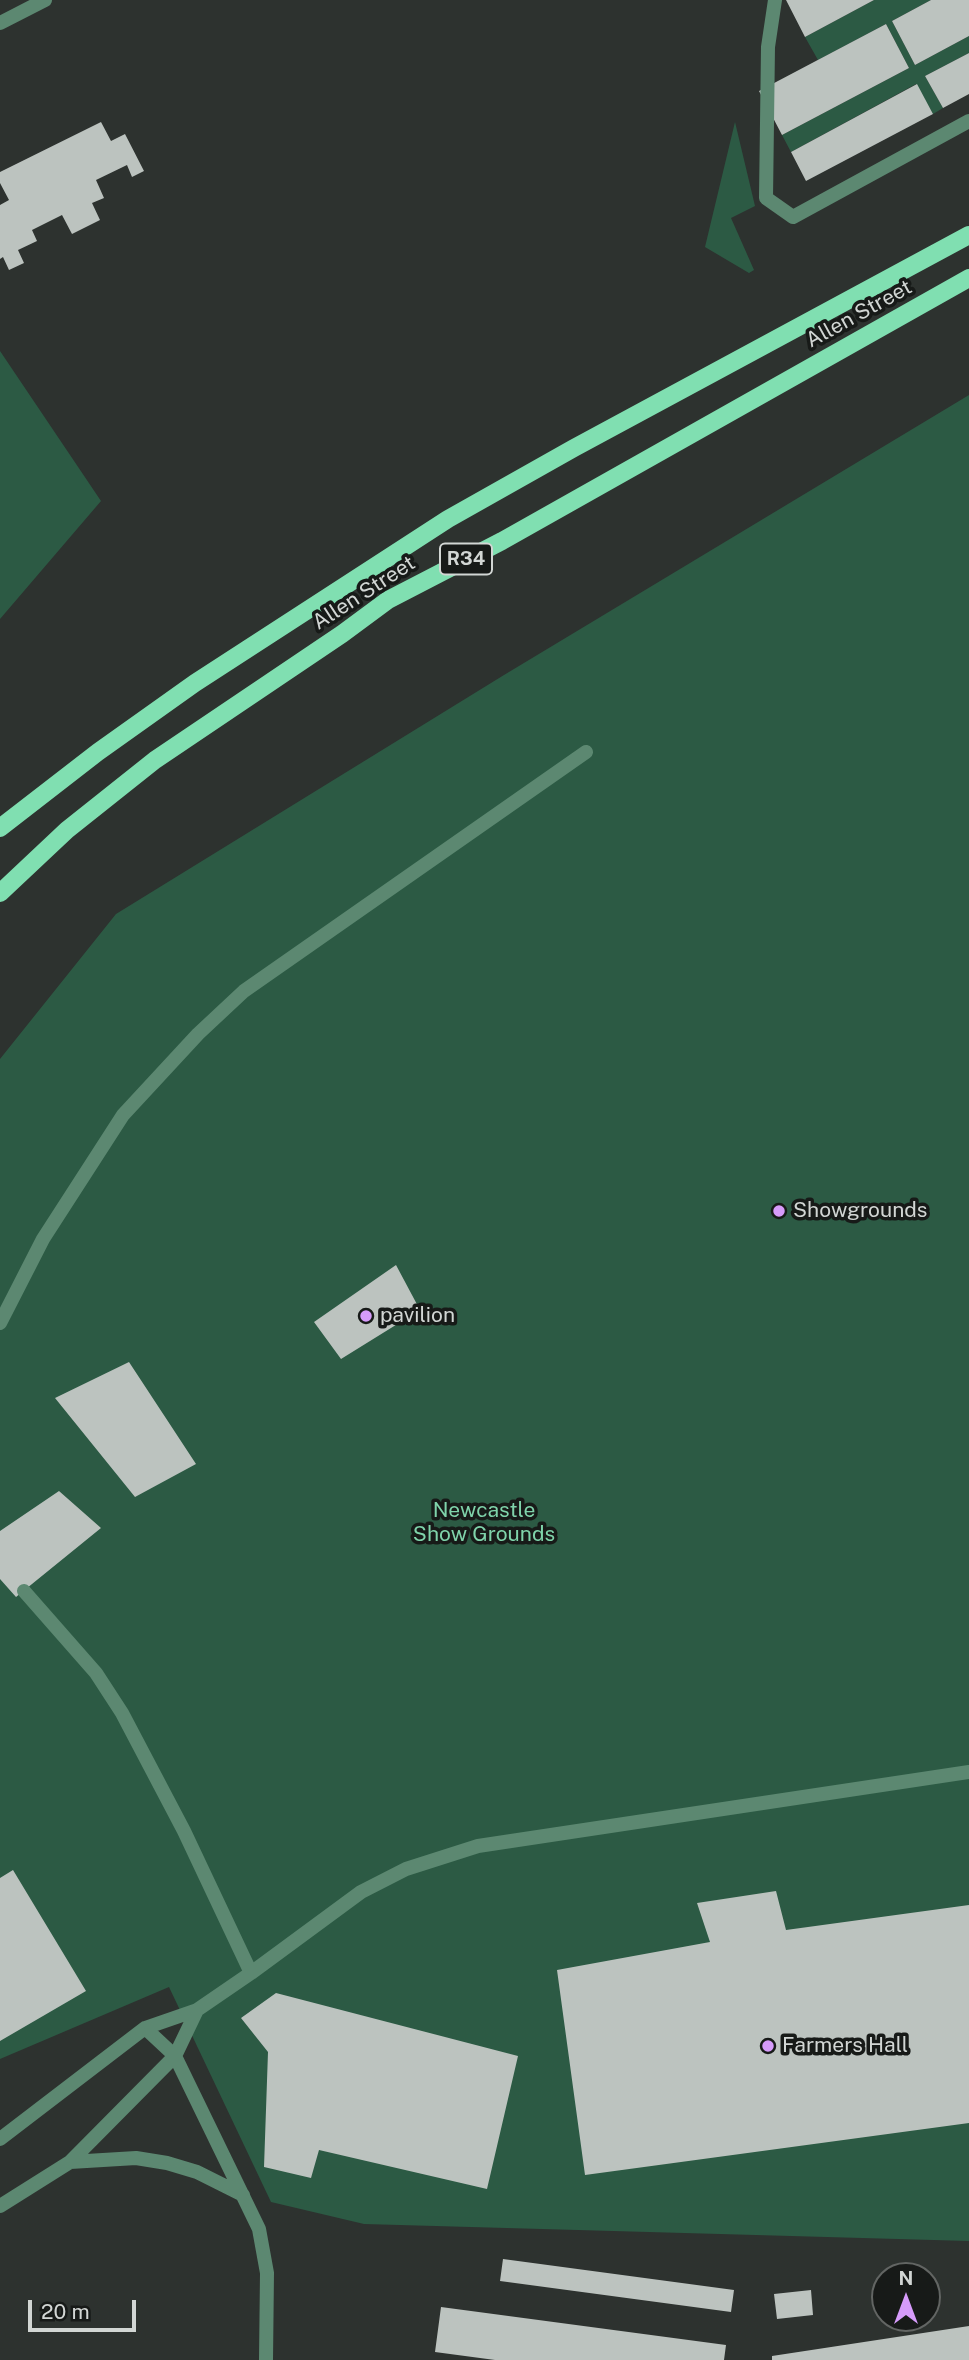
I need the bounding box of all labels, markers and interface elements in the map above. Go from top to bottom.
street label: Allen Street [802,275,916,353]
road number: R34 [440,544,492,574]
street label: Allen Street [308,551,420,635]
place label: Showgrounds [793,1198,927,1224]
marker: Showgrounds [771,1203,787,1219]
place label: pavilion [380,1303,455,1329]
marker: pavilion [358,1308,374,1324]
park label: Newcastle Show Grounds [413,1498,555,1548]
place label: Farmers Hall [782,2033,908,2059]
marker: Farmers Hall [760,2038,776,2054]
north arrow [871,2262,941,2332]
text: N [899,2267,913,2289]
scale bar [32,2286,140,2330]
text: 20 m [41,2299,90,2324]

